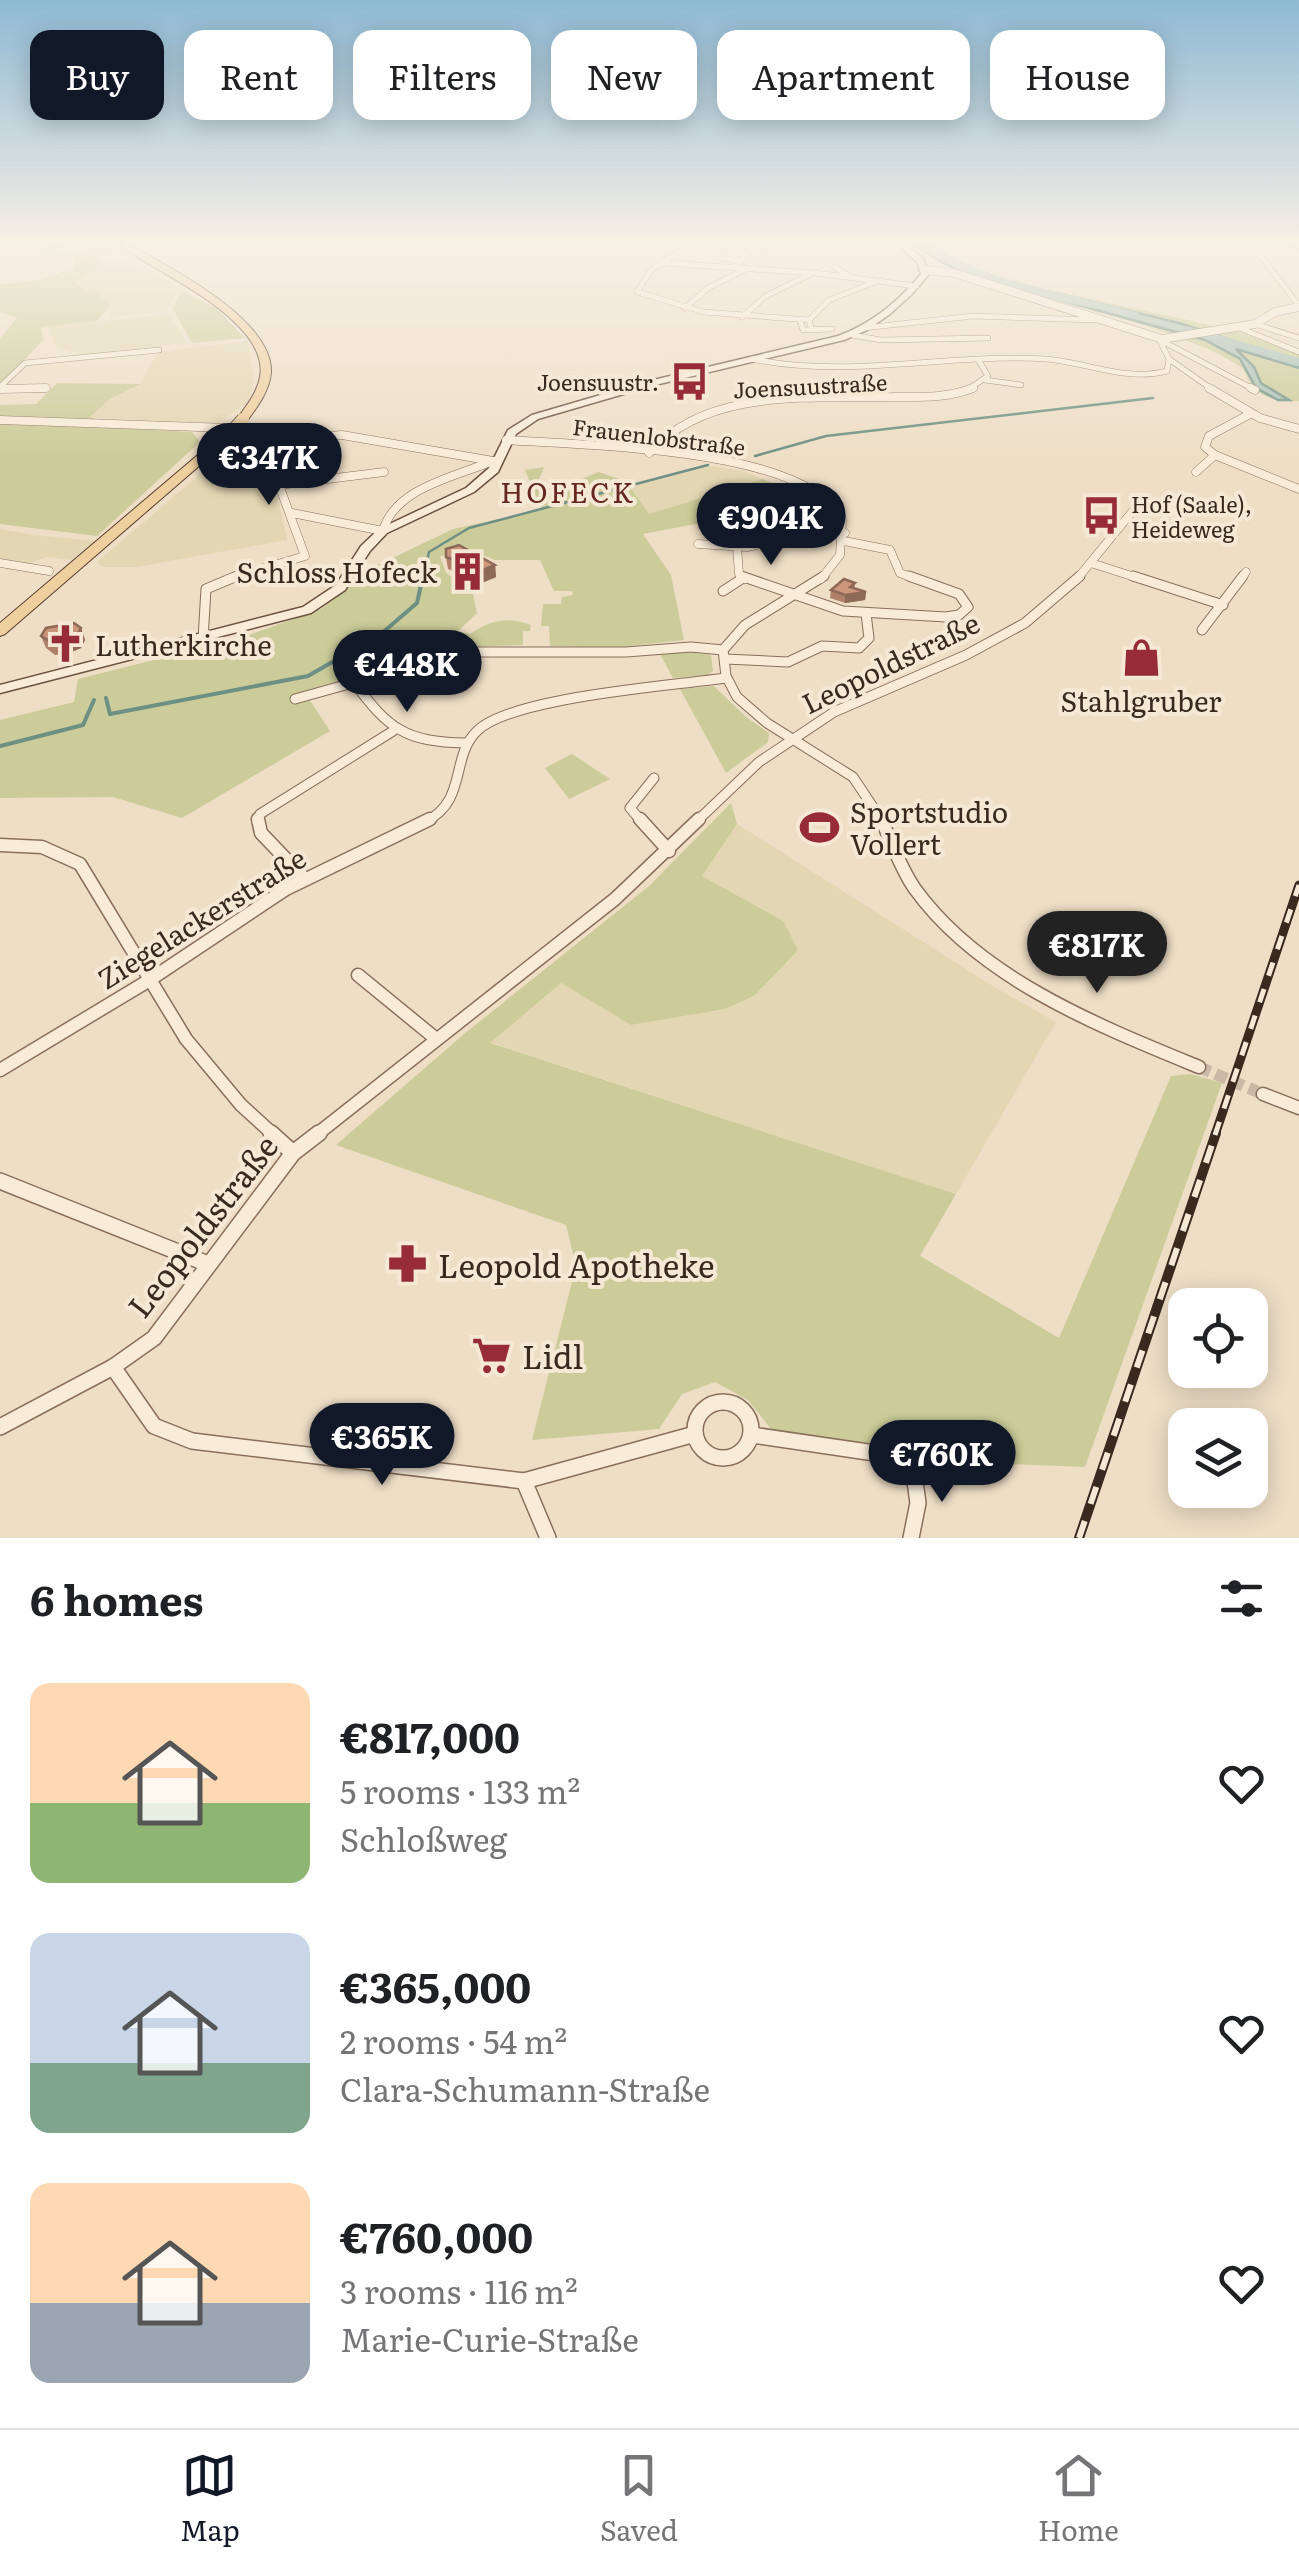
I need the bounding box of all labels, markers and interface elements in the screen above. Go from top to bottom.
chip: Buy [30,30,164,120]
chip: Rent [184,30,333,120]
chip: Filters [353,30,531,120]
chip: New [551,30,697,120]
chip: Apartment [717,30,970,120]
chip: House [990,30,1165,120]
bus stop icon: Joensuustr. [668,360,710,402]
street label: Joensuustraße [732,364,888,406]
place label: Joensuustr. [537,365,659,398]
street label: Frauenlobstraße [571,409,747,463]
pin: €347K [199,423,339,508]
text: €347K [219,431,319,479]
district label: HOFECK [500,470,636,512]
pin: €904K [701,483,841,568]
place label: Hof (Saale), Heideweg [1131,487,1252,545]
text: €904K [719,491,823,539]
bus stop icon: Hof (Saale), Heideweg [1080,495,1122,537]
place label: Schloss Hofeck [236,550,438,592]
building icon: Schloss Hofeck [446,550,488,592]
street label: Leopoldstraße [794,601,986,723]
church icon: Lutherkirche [44,623,86,665]
place label: Lutherkirche [95,623,272,665]
pin: €448K [337,630,477,715]
shop icon: Stahlgruber [1120,637,1162,679]
text: €448K [355,638,459,686]
place label: Stahlgruber [1060,679,1222,721]
place label: Sportstudio Vollert [850,790,1008,864]
sports icon: Sportstudio Vollert [799,806,841,848]
street label: Ziegelackerstraße [89,836,313,998]
pin: €817K [1027,911,1167,996]
text: €817K [1049,919,1145,967]
street label: Leopoldstraße [114,1123,288,1327]
place label: Leopold Apotheke [438,1240,715,1288]
pharmacy icon: Leopold Apotheke [387,1243,429,1285]
map controls [1168,1288,1268,1508]
button: locate [1168,1288,1268,1388]
place label: Lidl [522,1331,583,1379]
supermarket icon: Lidl [471,1334,513,1376]
pin: €365K [312,1403,452,1488]
button: layers [1168,1408,1268,1508]
text: €365K [331,1411,433,1459]
pin: €760K [872,1420,1012,1505]
text: €760K [891,1428,993,1476]
text: 6 homes [30,1567,204,1629]
icon: filters [1214,1571,1269,1626]
text: €817,000 [340,1704,520,1766]
icon: home [110,1723,230,1843]
icon: heart [1214,1756,1269,1811]
text: 5 rooms · 133 m² [340,1766,580,1814]
text: Schloßweg [340,1814,507,1862]
text: €365,000 [340,1954,531,2016]
icon: home [110,1973,230,2093]
icon: heart [1214,2006,1269,2061]
text: 2 rooms · 54 m² [340,2016,567,2064]
text: Clara-Schumann-Straße [340,2064,710,2112]
text: €760,000 [340,2204,533,2266]
icon: home [110,2223,230,2343]
icon: heart [1214,2256,1269,2311]
text: 3 rooms · 116 m² [340,2266,578,2314]
text: Marie-Curie-Straße [340,2314,639,2362]
tab: Map [180,2448,240,2550]
tab: Saved [600,2448,678,2550]
tab: Home [1038,2448,1119,2550]

